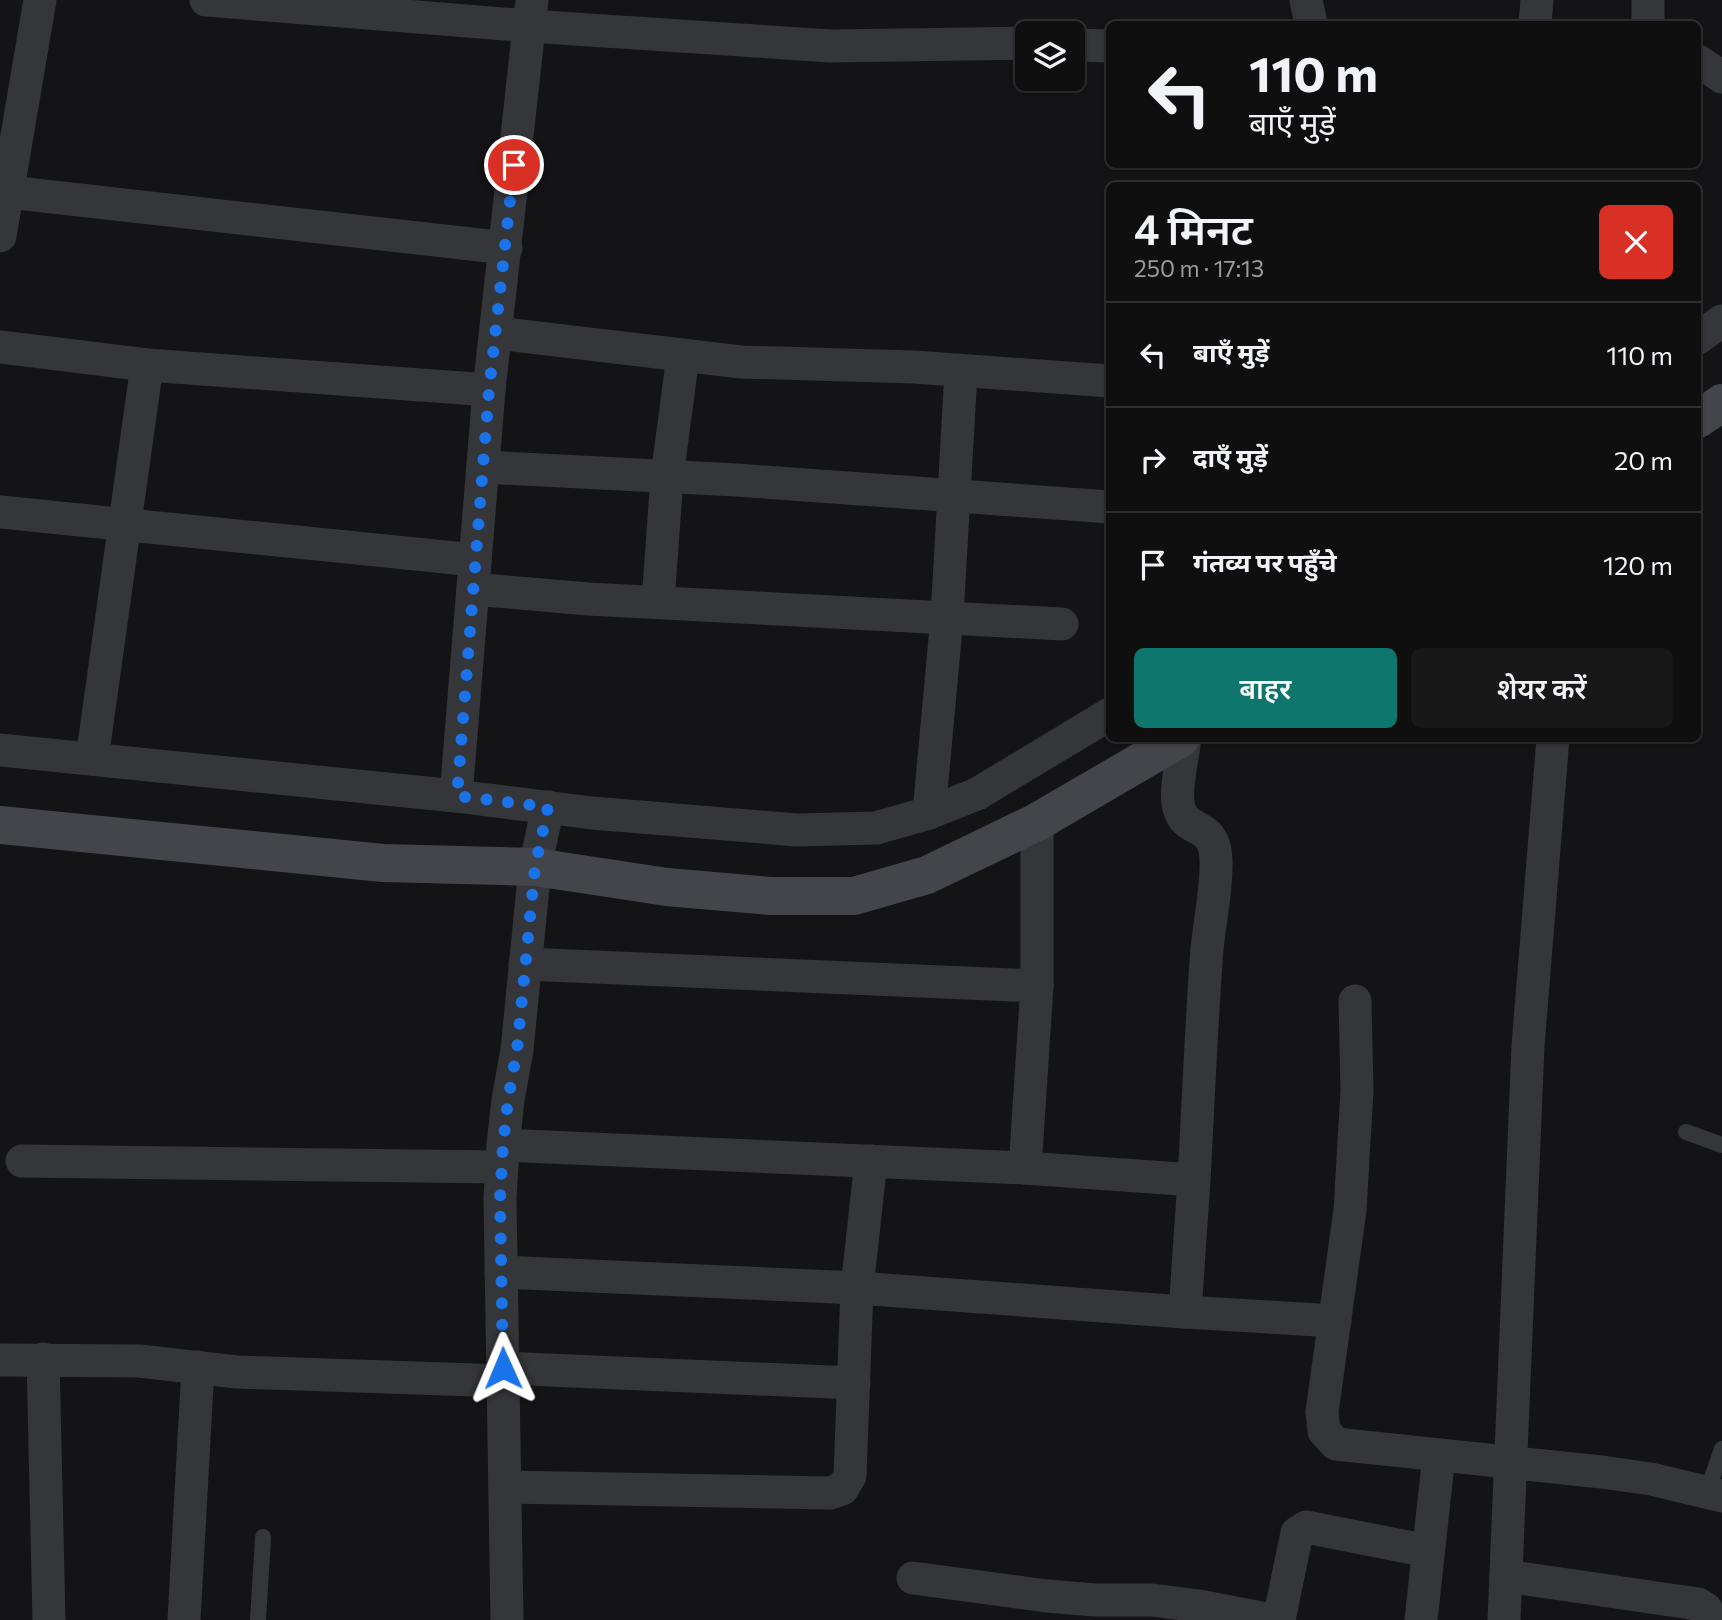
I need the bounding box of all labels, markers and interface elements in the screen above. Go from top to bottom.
map controls [1015,21,1085,91]
button: layers [1015,21,1085,91]
text: 110 m [1249,42,1378,102]
icon: left [1134,49,1225,140]
text: बाएँ मुड़ें [1249,102,1336,142]
pin [484,135,544,195]
icon: arrive [495,146,533,184]
text: 4 मिनट [1134,202,1253,254]
button: close [1599,205,1673,279]
text: 250 m · 17:13 [1134,254,1264,282]
icon: left [1134,336,1172,374]
text: बाएँ मुड़ें [1193,336,1269,367]
text: 110 m [1606,339,1673,370]
icon: right [1134,441,1172,479]
text: दाएँ मुड़ें [1193,441,1268,472]
text: 20 m [1614,444,1673,475]
icon: arrive [1134,546,1172,584]
text: गंतव्य पर पहुँचे [1193,546,1337,577]
text: 120 m [1603,549,1673,580]
button: बाहर [1134,648,1397,728]
button: शेयर करें [1411,648,1673,728]
position arrow [466,1331,540,1405]

